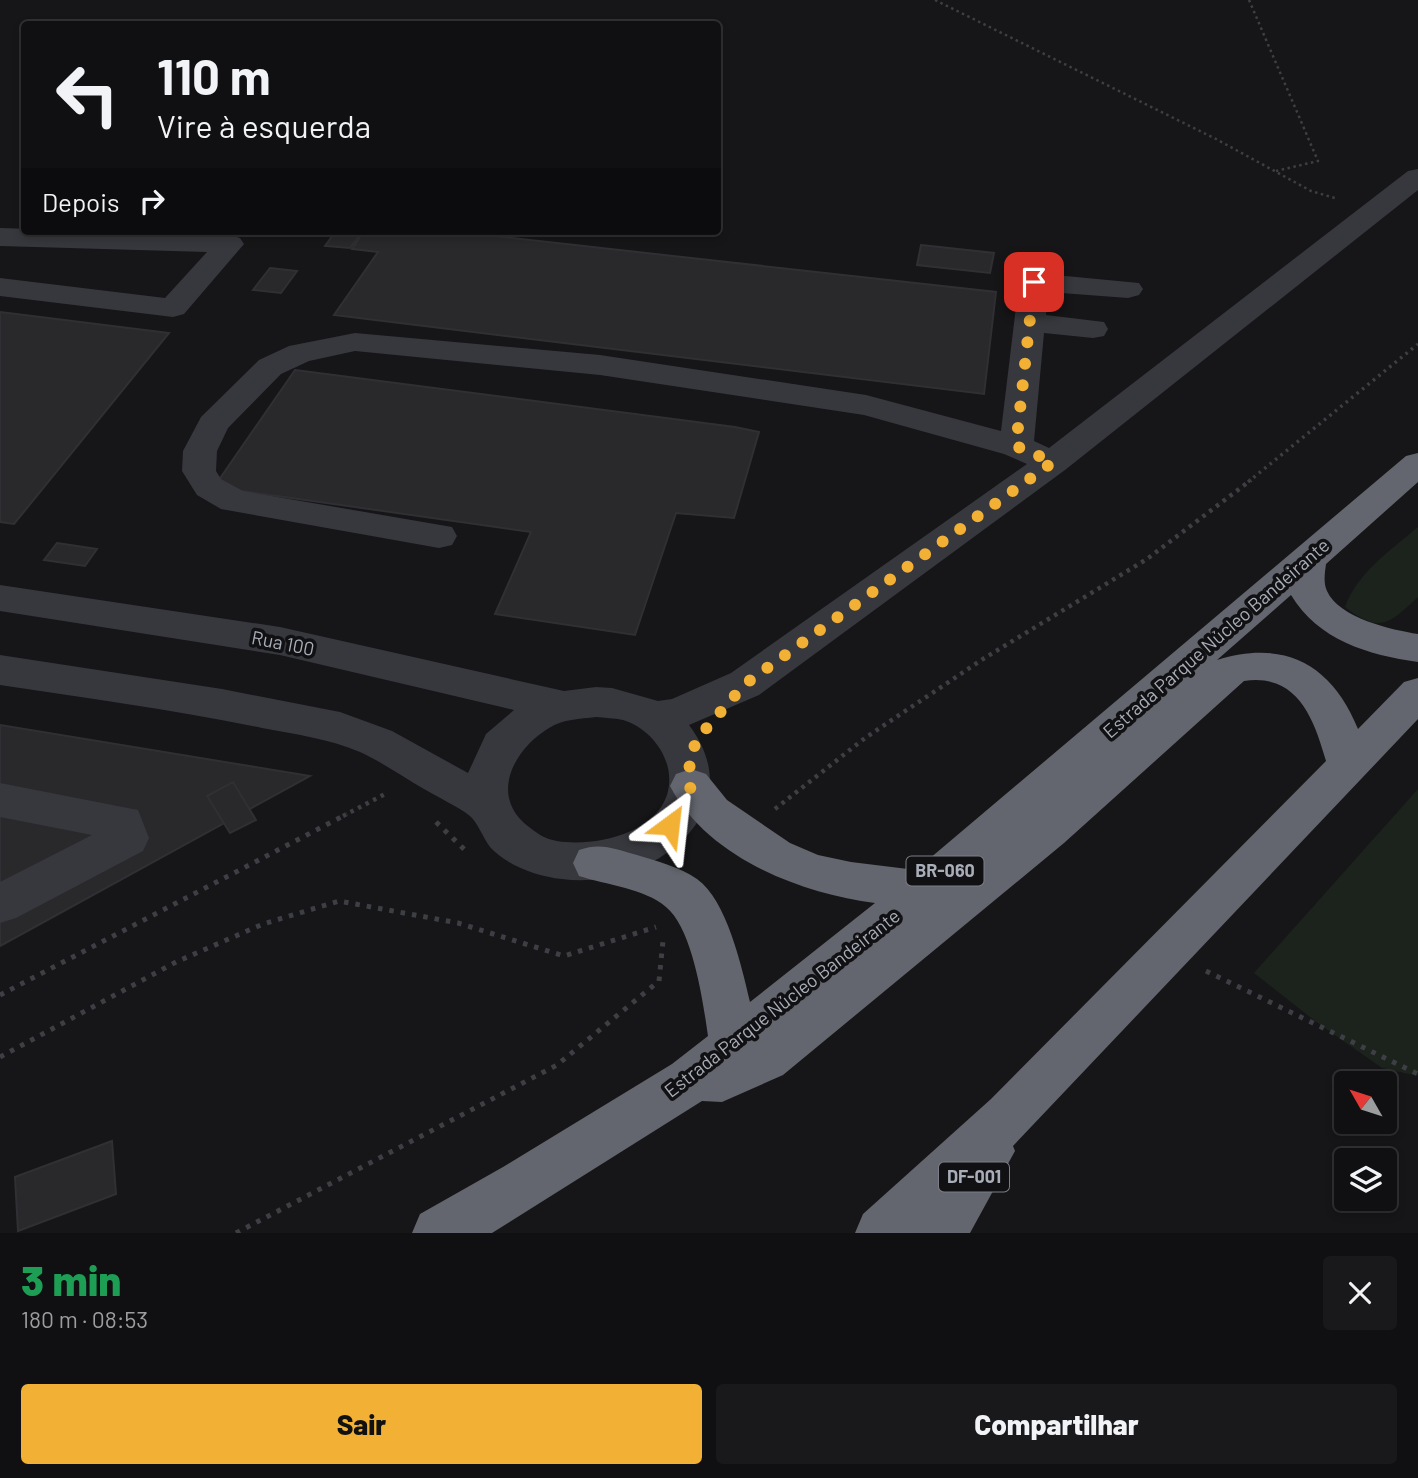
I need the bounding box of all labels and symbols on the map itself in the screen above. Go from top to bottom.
pin [1004,252,1064,312]
street label: Estrada Parque Núcleo Bandeirante [1098,533,1334,742]
street label: Rua 100 [250,625,316,660]
position arrow [633,788,707,862]
road number: BR-060 [906,856,984,886]
street label: Estrada Parque Núcleo Bandeirante [659,904,904,1102]
north arrow [1334,1071,1396,1134]
road number: DF-001 [939,1162,1009,1192]

